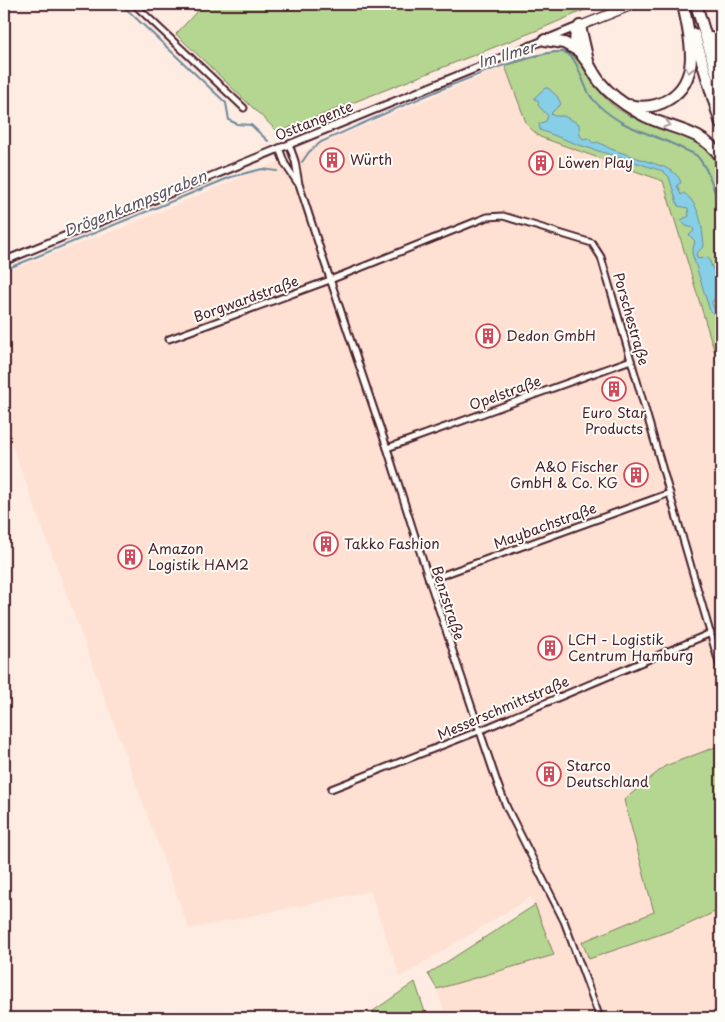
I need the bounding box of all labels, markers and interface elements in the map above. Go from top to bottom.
water label: Im Ilmer [475,34,540,73]
one-way arrow [684,66,695,75]
street label: Osttangente [272,95,356,146]
one-way arrow [662,118,670,128]
building icon: Würth [319,147,345,173]
place label: Würth [350,149,392,170]
building icon: Löwen Play [528,150,554,176]
place label: Löwen Play [558,152,633,173]
water label: Drögenkampsgraben [59,163,210,242]
street label: Borgwardstraße [191,270,301,327]
street label: Porschestraße [608,270,655,368]
building icon: Dedon GmbH [475,323,501,349]
place label: Dedon GmbH [506,325,596,346]
street label: Opelstraße [466,370,544,415]
building icon: Euro Star Products [601,376,627,402]
place label: Euro Star Products [582,402,647,439]
place label: A&O Fischer GmbH & Co. KG [510,456,618,493]
building icon: A&O Fischer GmbH & Co. KG [623,462,649,488]
street label: Maybachstraße [491,497,599,554]
building icon: Takko Fashion [313,531,339,557]
place label: Takko Fashion [344,533,440,554]
place label: Amazon Logistik HAM2 [148,538,249,575]
building icon: Amazon Logistik HAM2 [117,544,143,570]
street label: Benzstraße [427,563,470,643]
place label: LCH - Logistik Centrum Hamburg [568,629,693,666]
building icon: LCH - Logistik Centrum Hamburg [537,635,563,661]
street label: Messerschmittstraße [434,670,572,745]
place label: Starco Deutschland [566,755,649,792]
building icon: Starco Deutschland [536,761,562,787]

